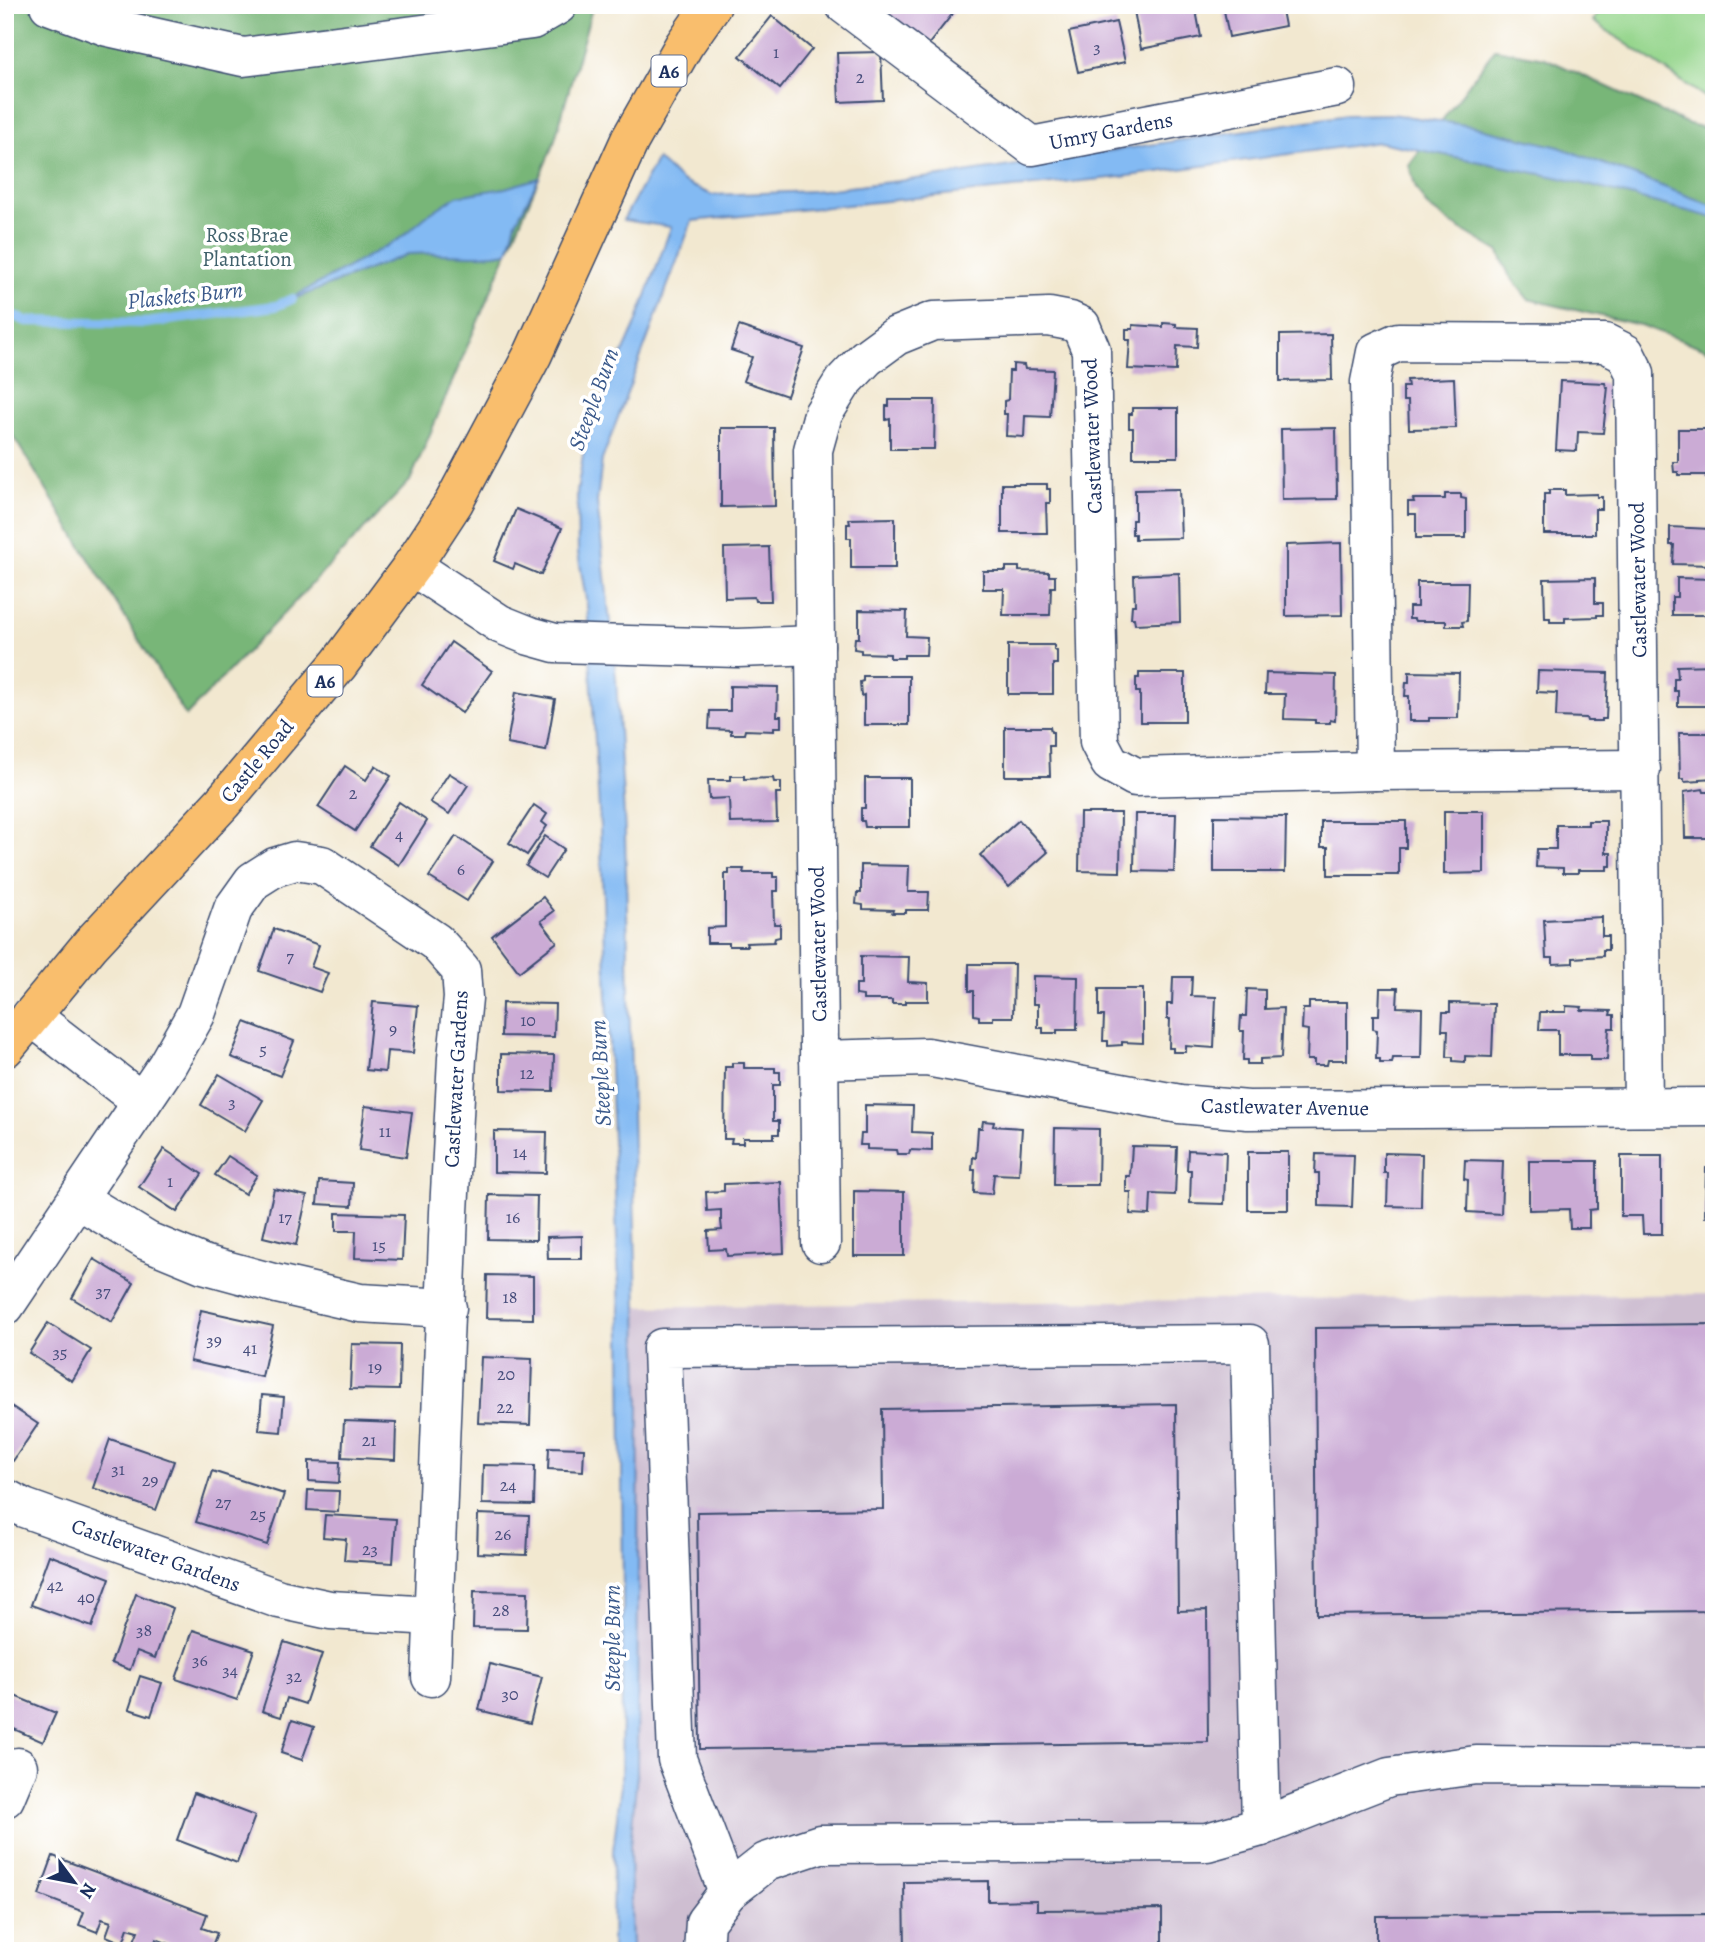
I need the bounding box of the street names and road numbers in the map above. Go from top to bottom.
road number: A6 [652,55,686,86]
street label: Umry Gardens [1047,105,1175,157]
street label: Castlewater Wood [1075,357,1109,514]
street label: Castlewater Wood [1623,501,1653,658]
road number: A6 [308,666,342,696]
street label: Castle Road [214,713,301,809]
street label: Castlewater Wood [803,865,833,1022]
street label: Castlewater Gardens [437,990,475,1168]
street label: Castlewater Avenue [1201,1092,1369,1122]
street label: Castlewater Gardens [68,1511,244,1599]

